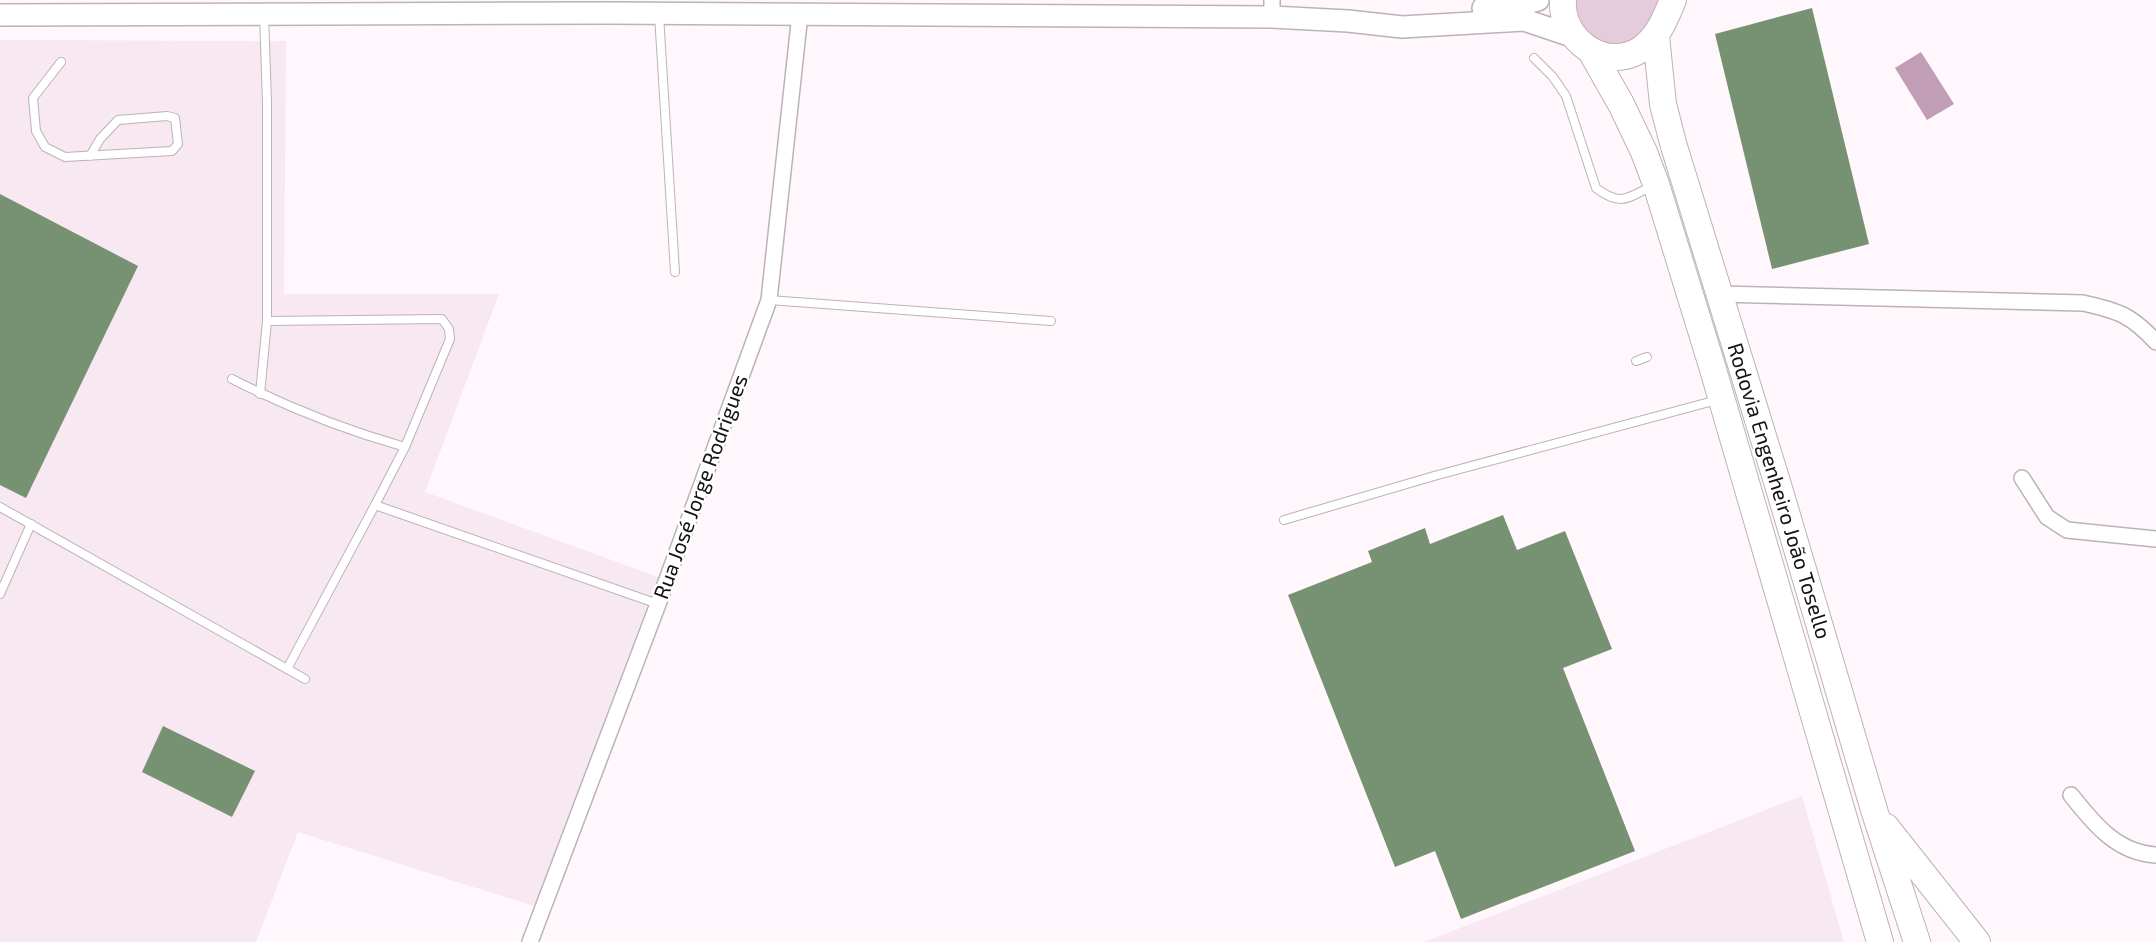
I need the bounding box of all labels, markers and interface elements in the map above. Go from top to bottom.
street label: Rodovia Engenheiro João Tosello [1723,340,1837,642]
street label: Rua José Jorge Rodrigues [647,371,752,602]

